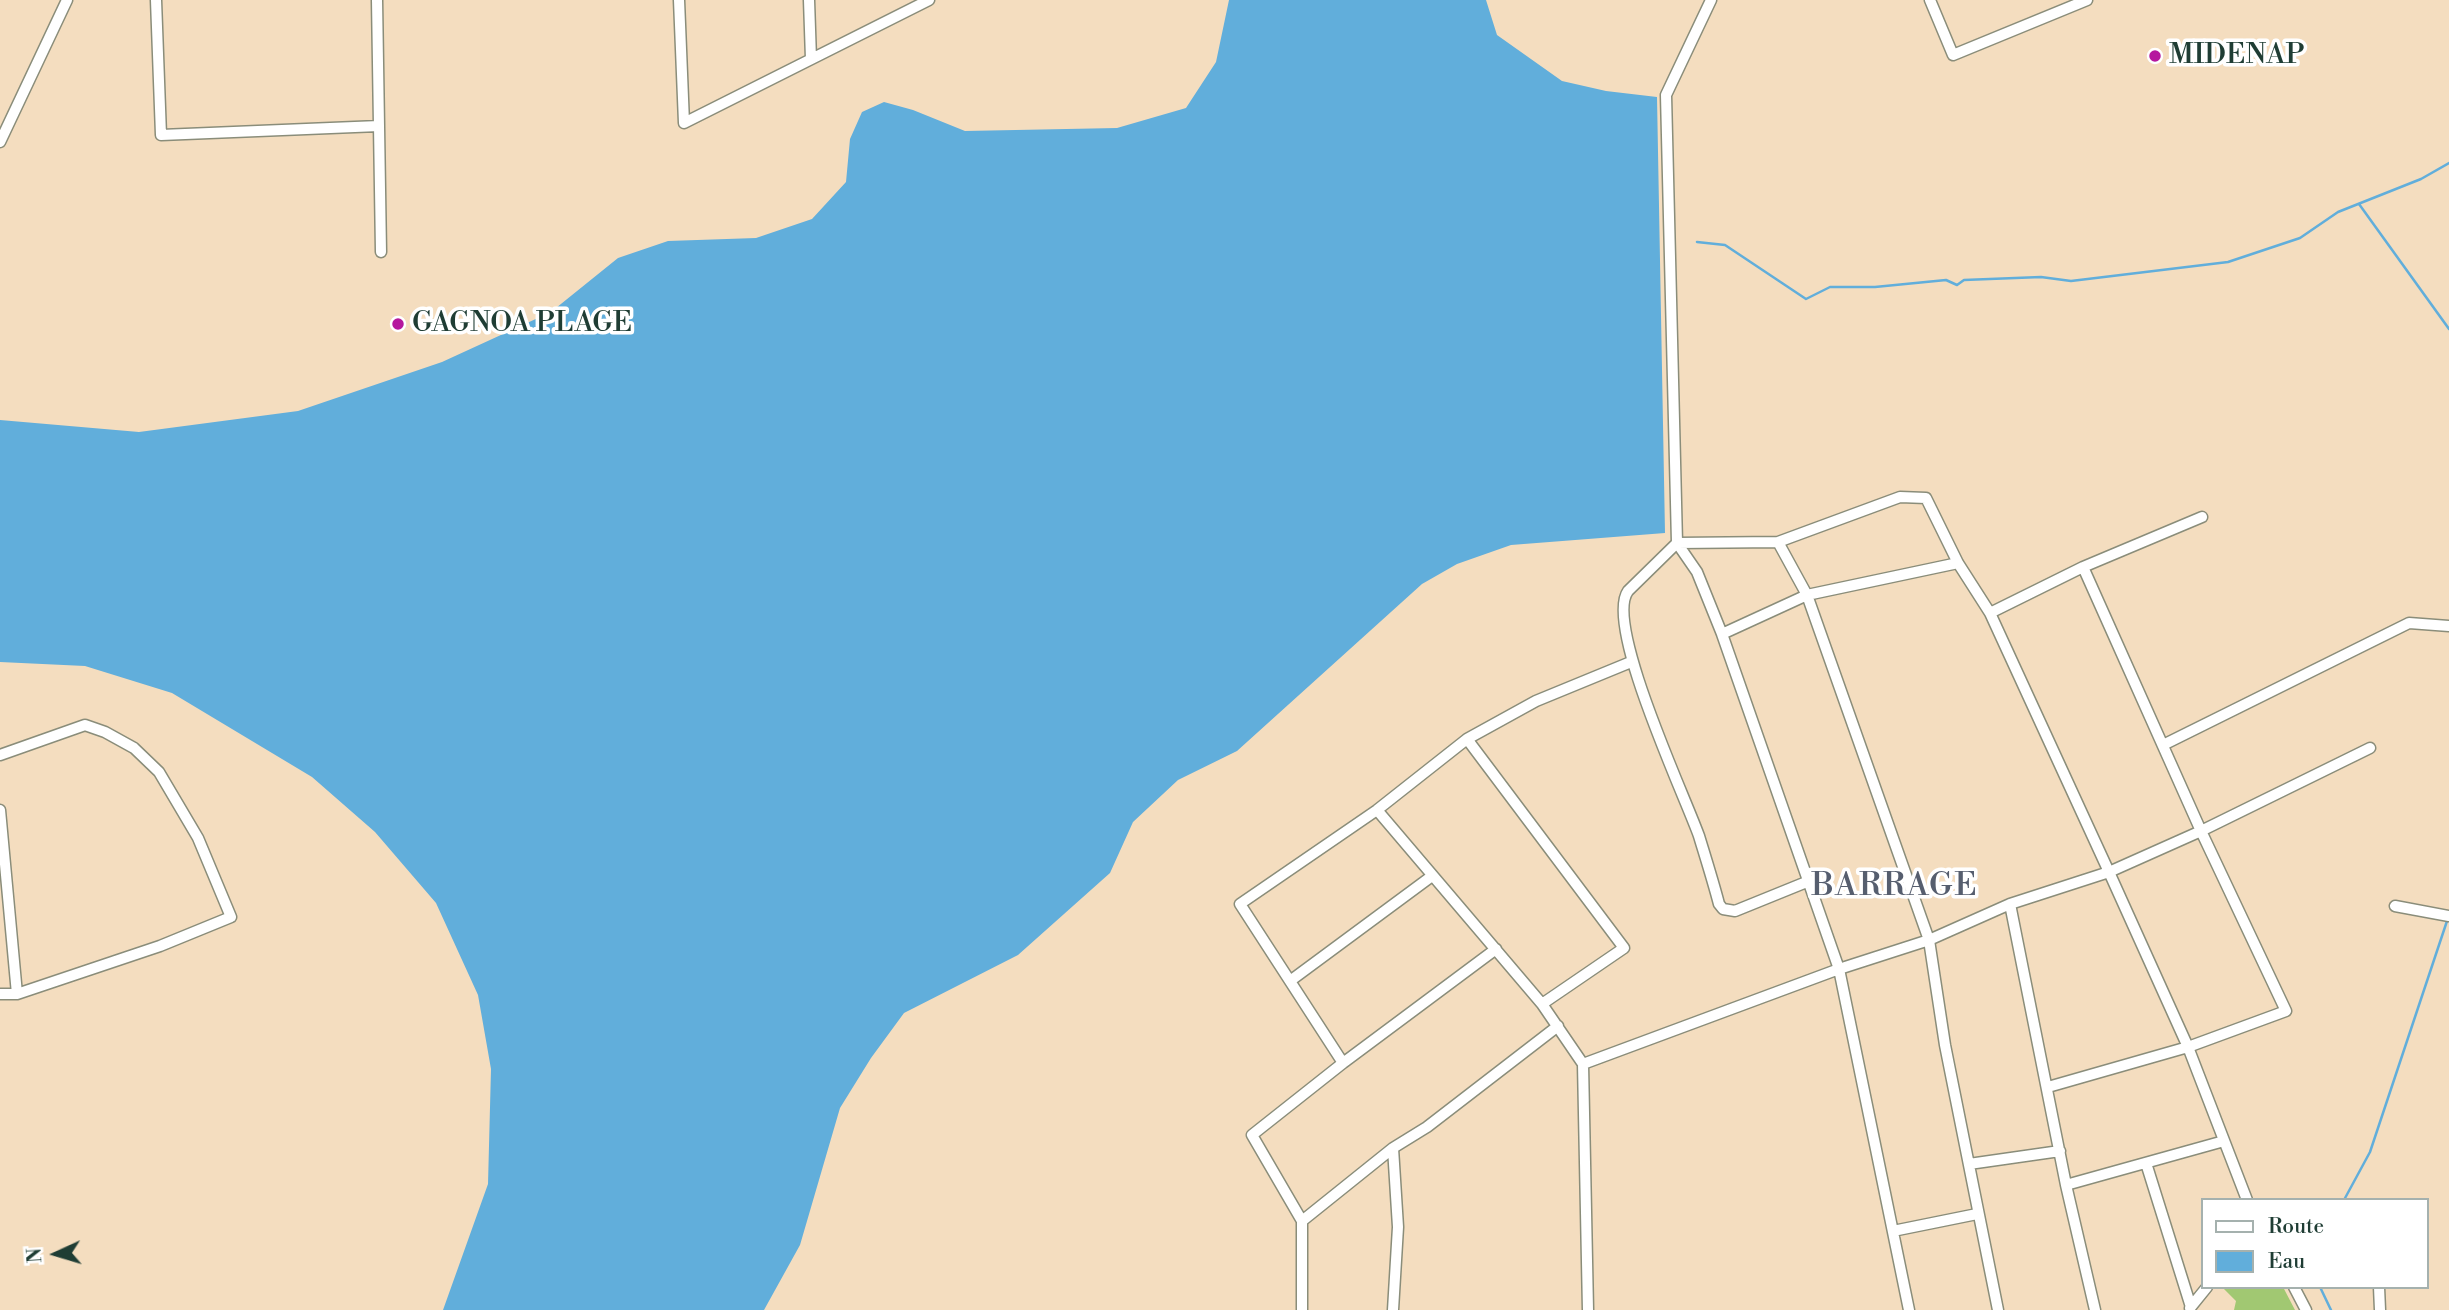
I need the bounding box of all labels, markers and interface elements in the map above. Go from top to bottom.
place label: MIDENAP [2169,39,2305,73]
marker: MIDENAP [2147,48,2163,64]
place label: GAGNOA PLAGE [412,307,632,341]
marker: GAGNOA PLAGE [390,316,406,332]
district label: BARRAGE [1812,868,1978,906]
legend [2200,1198,2428,1289]
text: Route [2268,1214,2324,1240]
north arrow [21,1219,91,1289]
text: N [23,1247,48,1264]
text: Eau [2268,1249,2305,1275]

